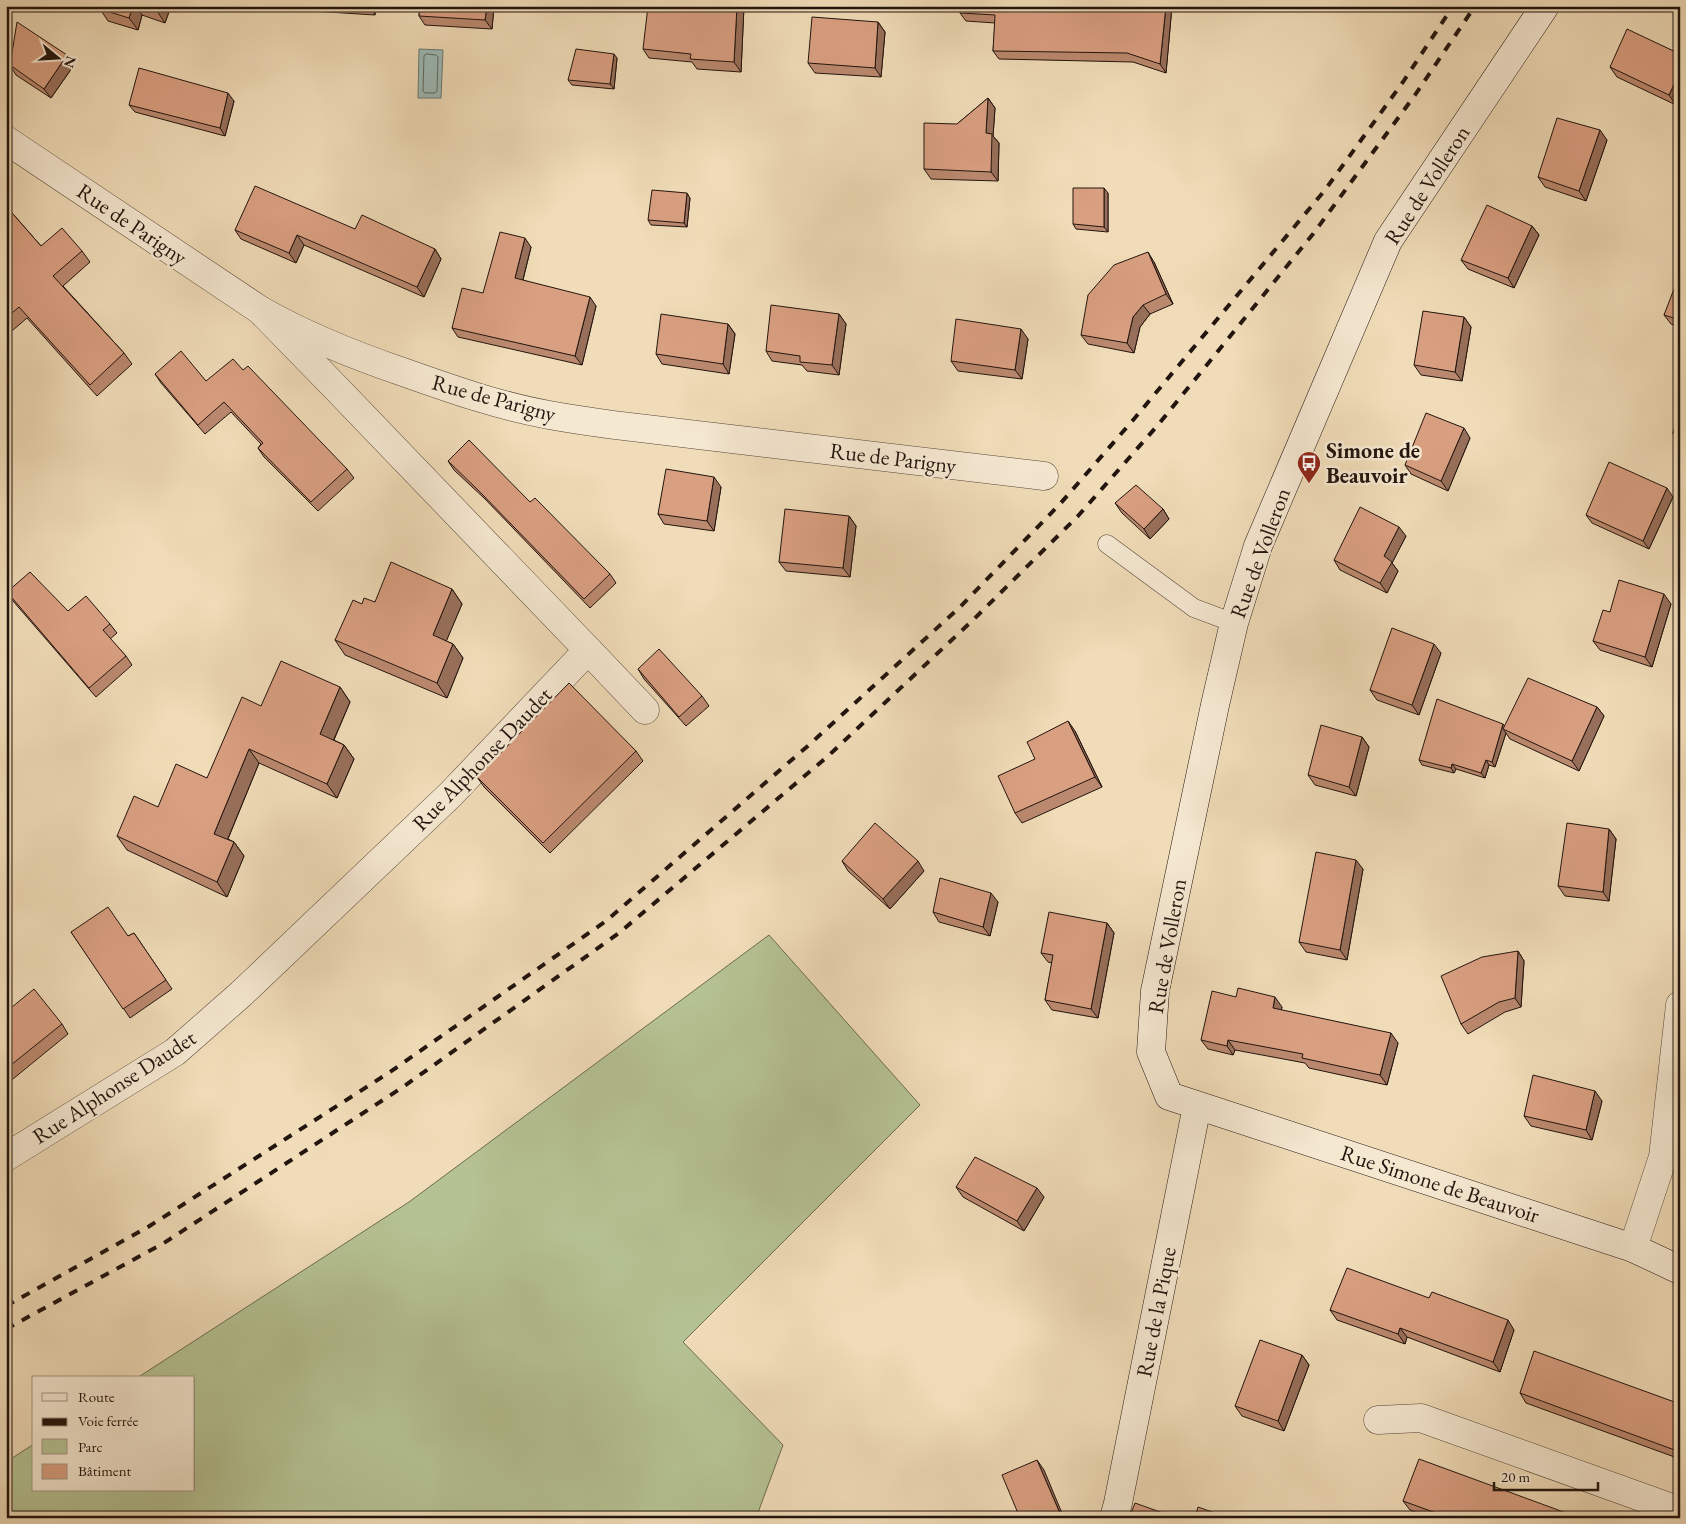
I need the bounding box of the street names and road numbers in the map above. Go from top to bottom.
street label: Rue de Volleron [1378,120,1477,250]
street label: Rue de Parigny [71,177,193,272]
street label: Rue de Parigny [429,368,559,429]
street label: Rue de Parigny [828,436,958,480]
street label: Rue de Volleron [1223,484,1297,622]
street label: Rue Alphonse Daudet [406,681,558,837]
street label: Rue de Volleron [1141,876,1193,1016]
street label: Rue Alphonse Daudet [27,1023,201,1151]
street label: Rue Simone de Beauvoir [1337,1138,1544,1230]
street label: Rue de la Pique [1129,1244,1183,1380]

